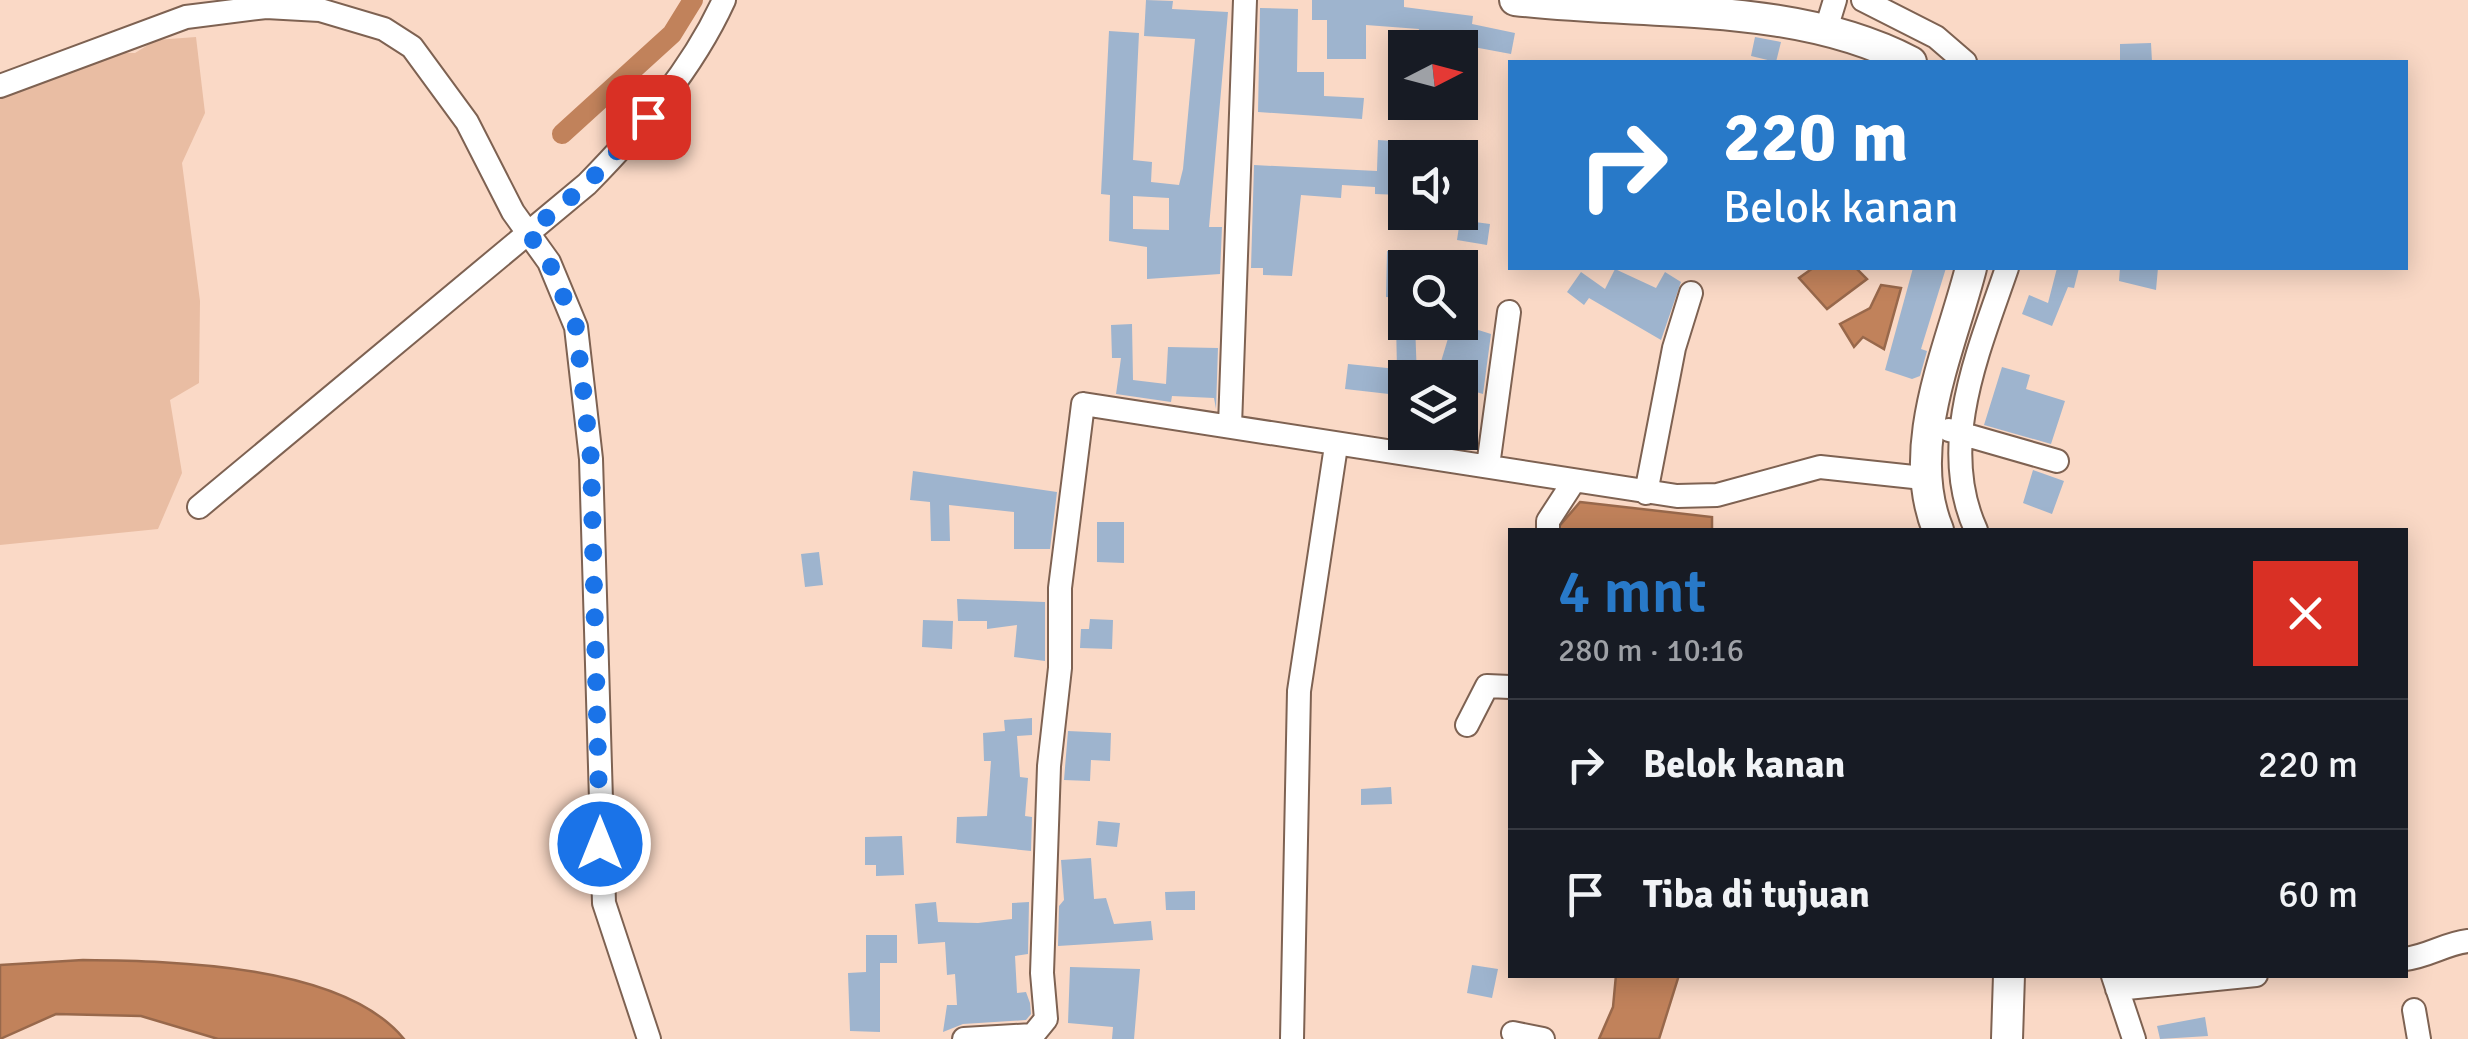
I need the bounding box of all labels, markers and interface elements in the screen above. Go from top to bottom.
north arrow [1388,30,1478,120]
map controls [1388,30,1478,450]
pin [606,75,691,160]
icon: arrive [621,90,676,145]
text: 220 m [1723,94,1908,180]
icon: right [1558,100,1688,230]
button: sound [1388,140,1478,230]
text: Belok kanan [1723,180,1959,235]
button: search [1388,250,1478,340]
button: layers [1388,360,1478,450]
text: 4 mnt [1558,556,1706,630]
button: close [2253,561,2358,666]
text: 280 m · 10:16 [1558,631,1744,670]
icon: right [1558,737,1613,792]
text: Belok kanan [1643,741,1845,788]
text: 220 m [2258,741,2358,788]
position arrow [548,792,652,896]
icon: arrive [1558,867,1613,922]
text: Tiba di tujuan [1643,871,1870,918]
text: 60 m [2278,871,2358,918]

